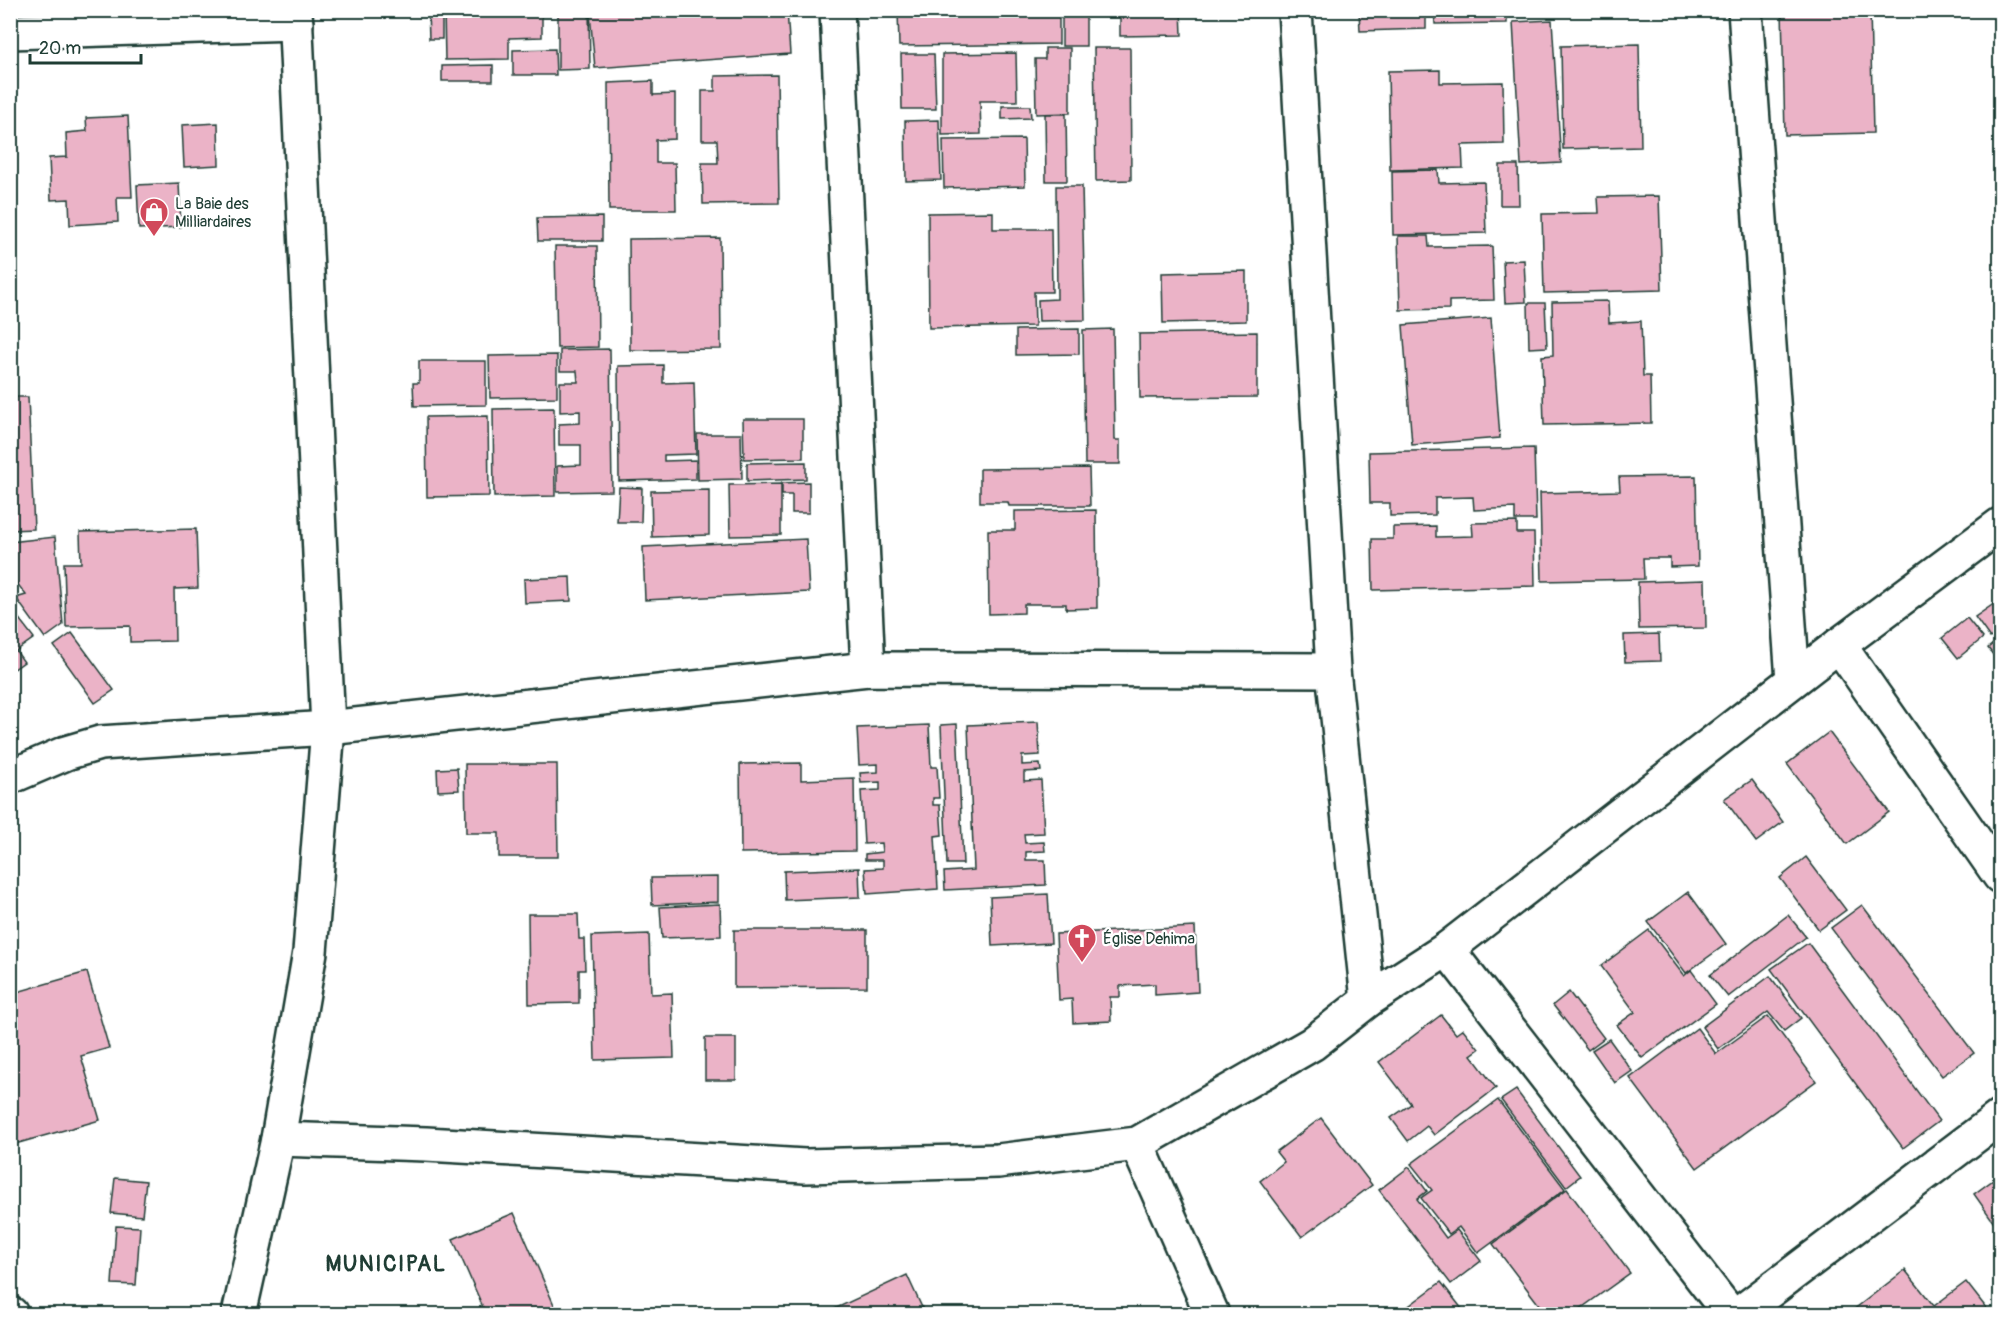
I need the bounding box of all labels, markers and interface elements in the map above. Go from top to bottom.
scale bar [30,27,141,65]
text: 20 m [39,37,81,60]
place label: La Baie des Milliardaires [175,194,251,232]
shop icon: La Baie des Milliardaires [138,196,170,238]
church icon: Église Dehima [1066,922,1098,964]
place label: Église Dehima [1103,929,1195,949]
district label: MUNICIPAL [325,1250,447,1278]

